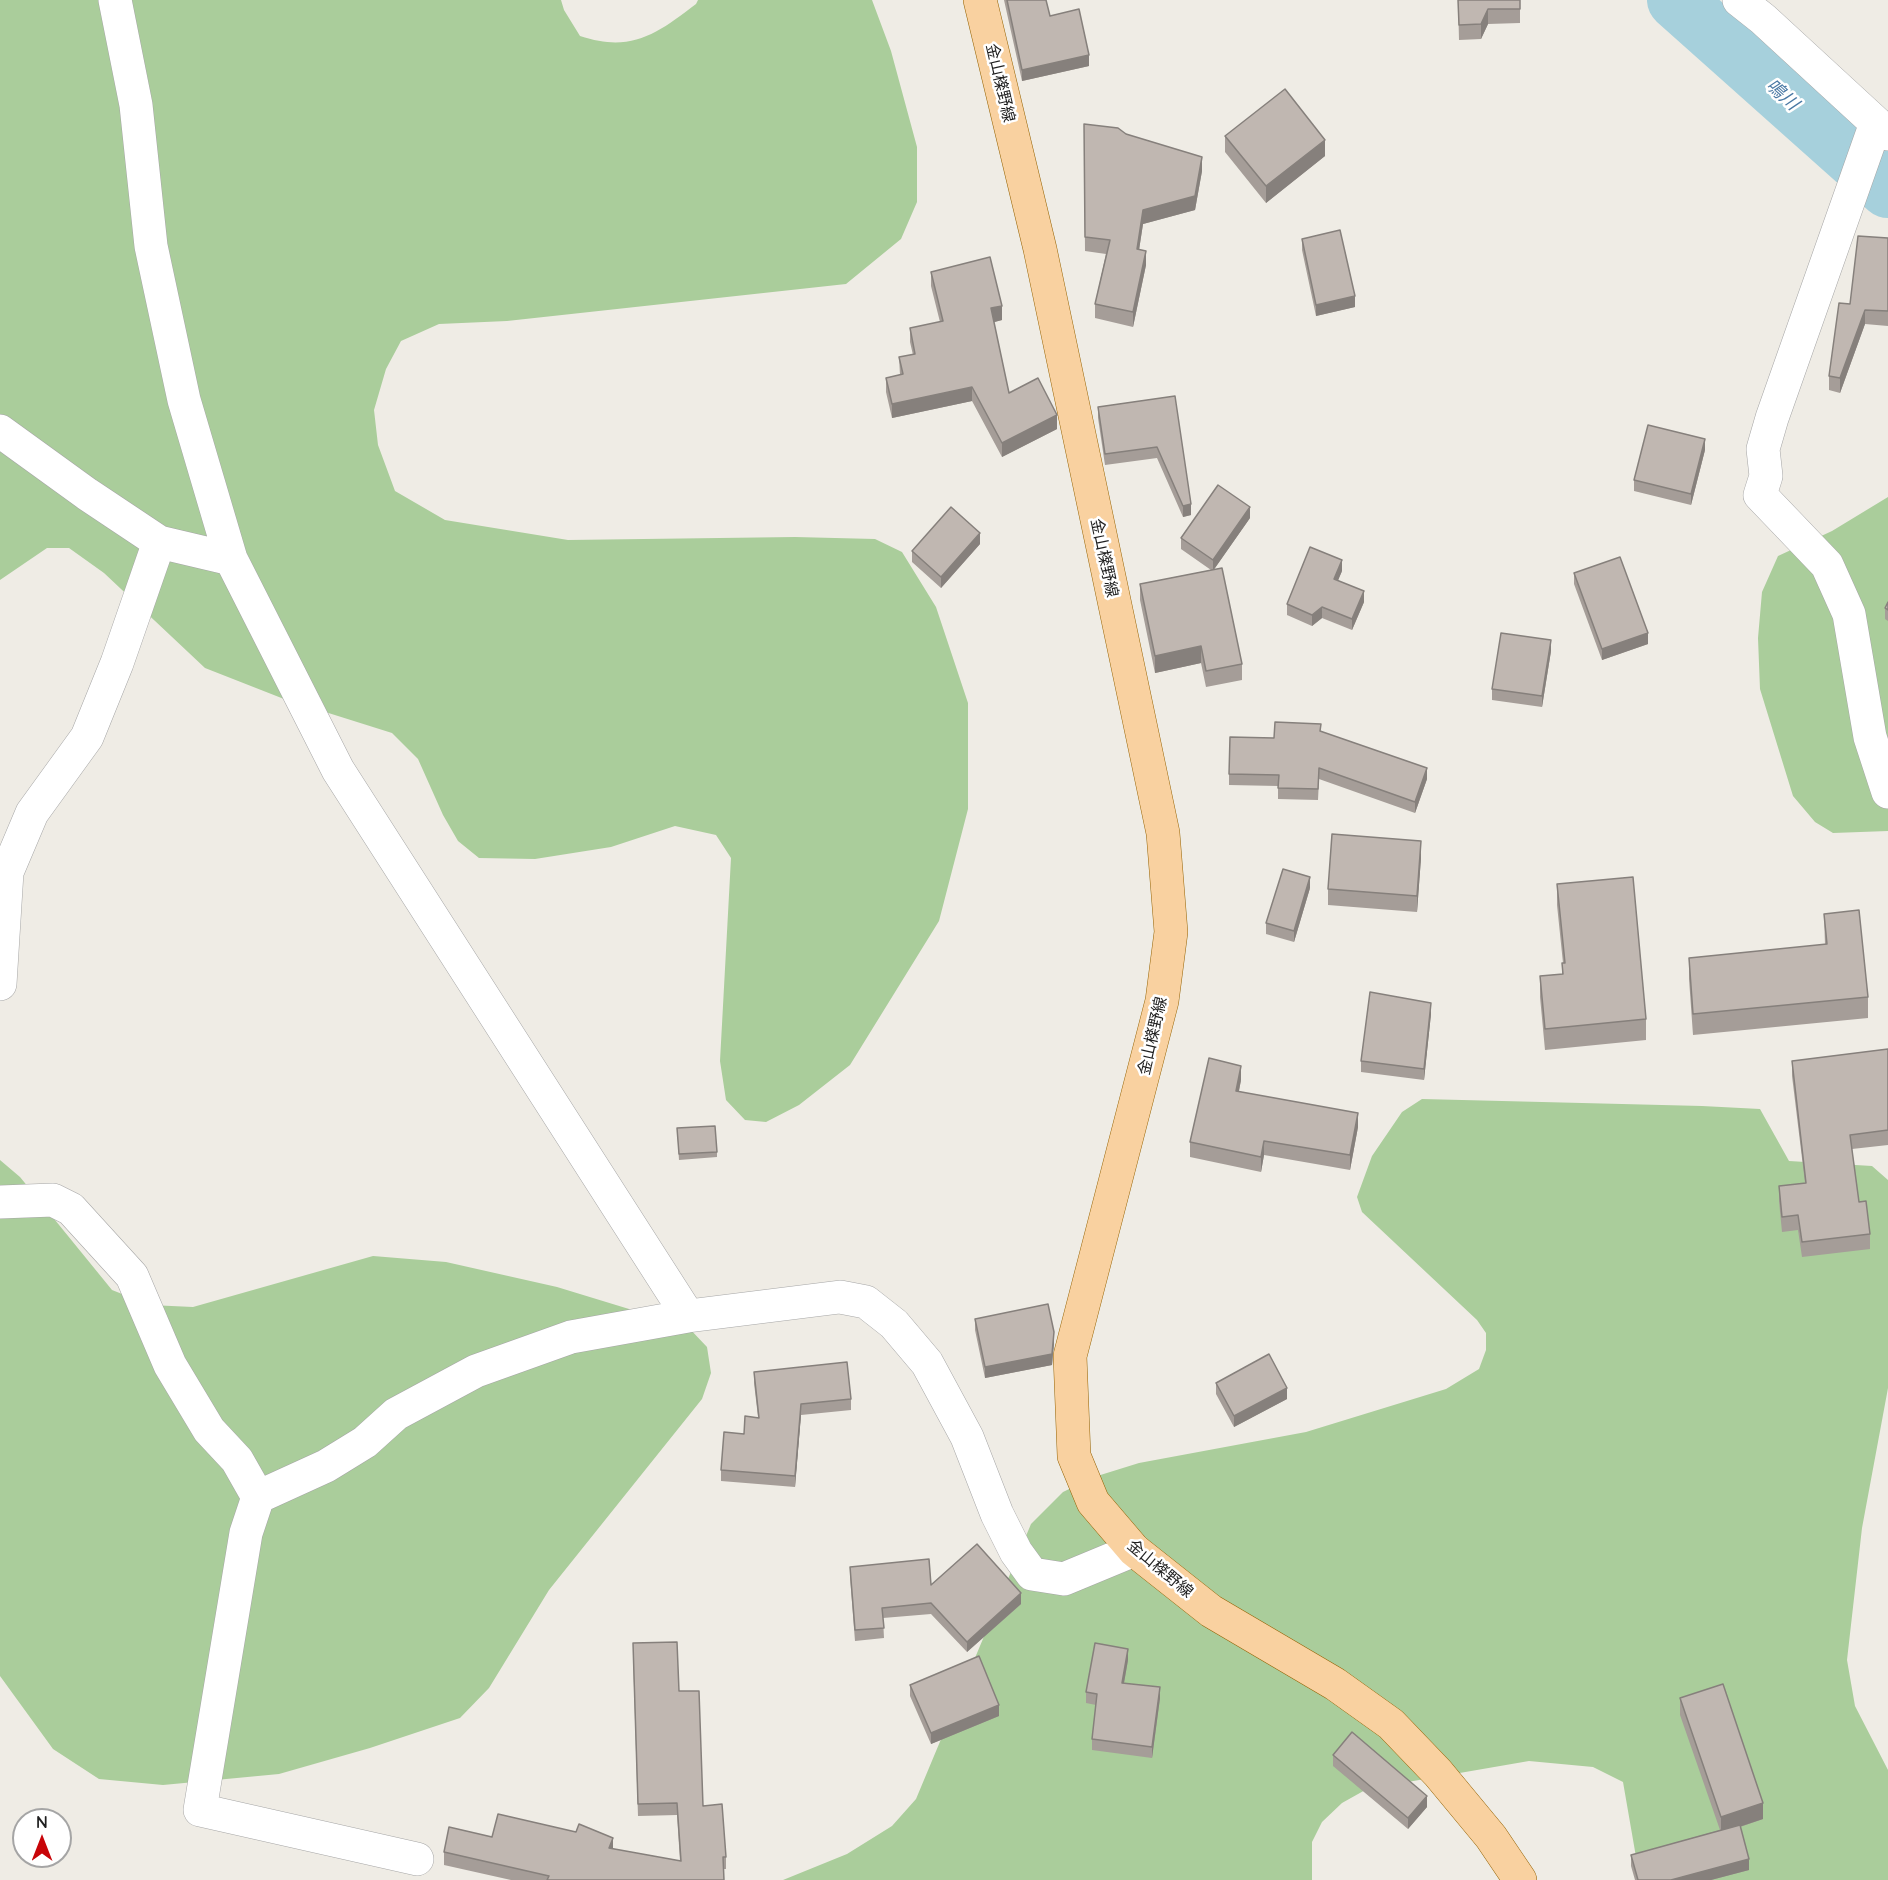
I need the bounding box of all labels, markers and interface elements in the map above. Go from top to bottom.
street label: 金山檪野線 [982,42,1018,124]
water label: 鳴川 [1761,75,1803,115]
street label: 金山檪野線 [1086,517,1122,599]
street label: 金山檪野線 [1135,995,1171,1077]
street label: 金山檪野線 [1123,1536,1197,1602]
north arrow [12,1808,72,1868]
text: N [36,1812,48,1832]

